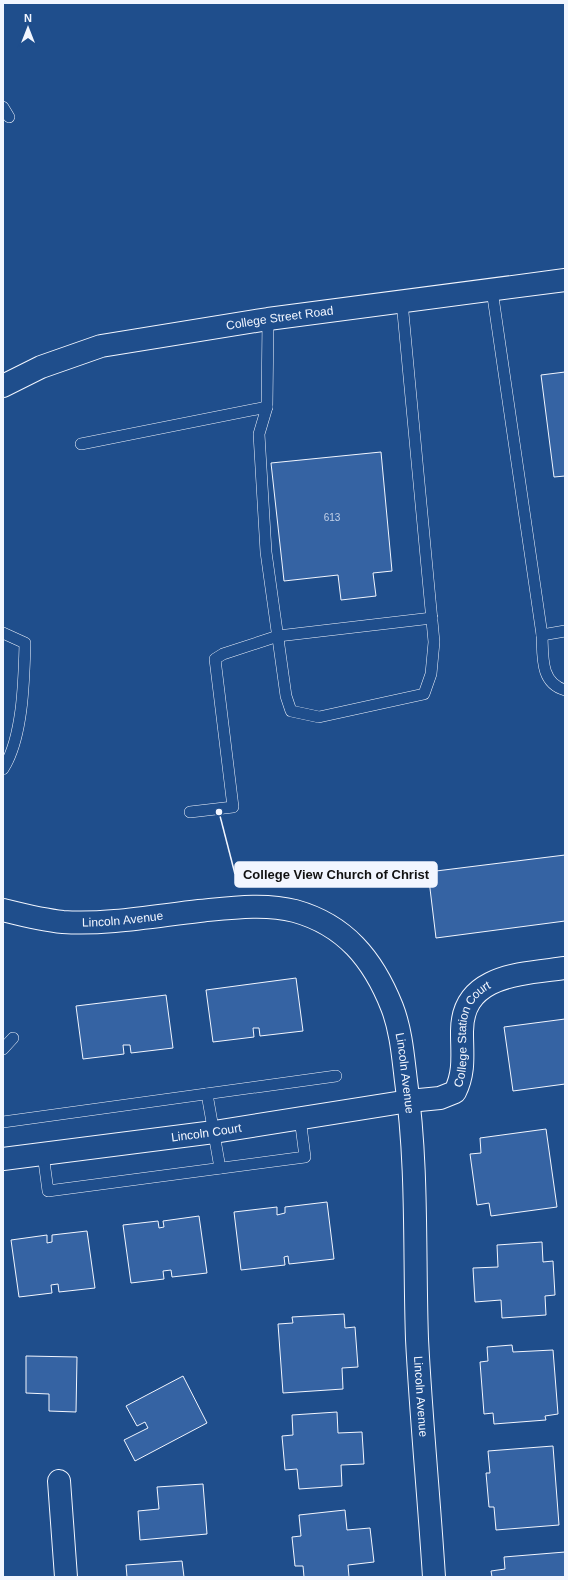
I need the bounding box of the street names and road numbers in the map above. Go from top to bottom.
street label: College Street Road [225,303,334,333]
street label: Lincoln Avenue [82,909,164,930]
street label: College Station Court [451,978,493,1089]
street label: Lincoln Avenue [393,1032,417,1115]
street label: Lincoln Court [170,1121,243,1144]
street label: Lincoln Avenue [411,1356,431,1438]

